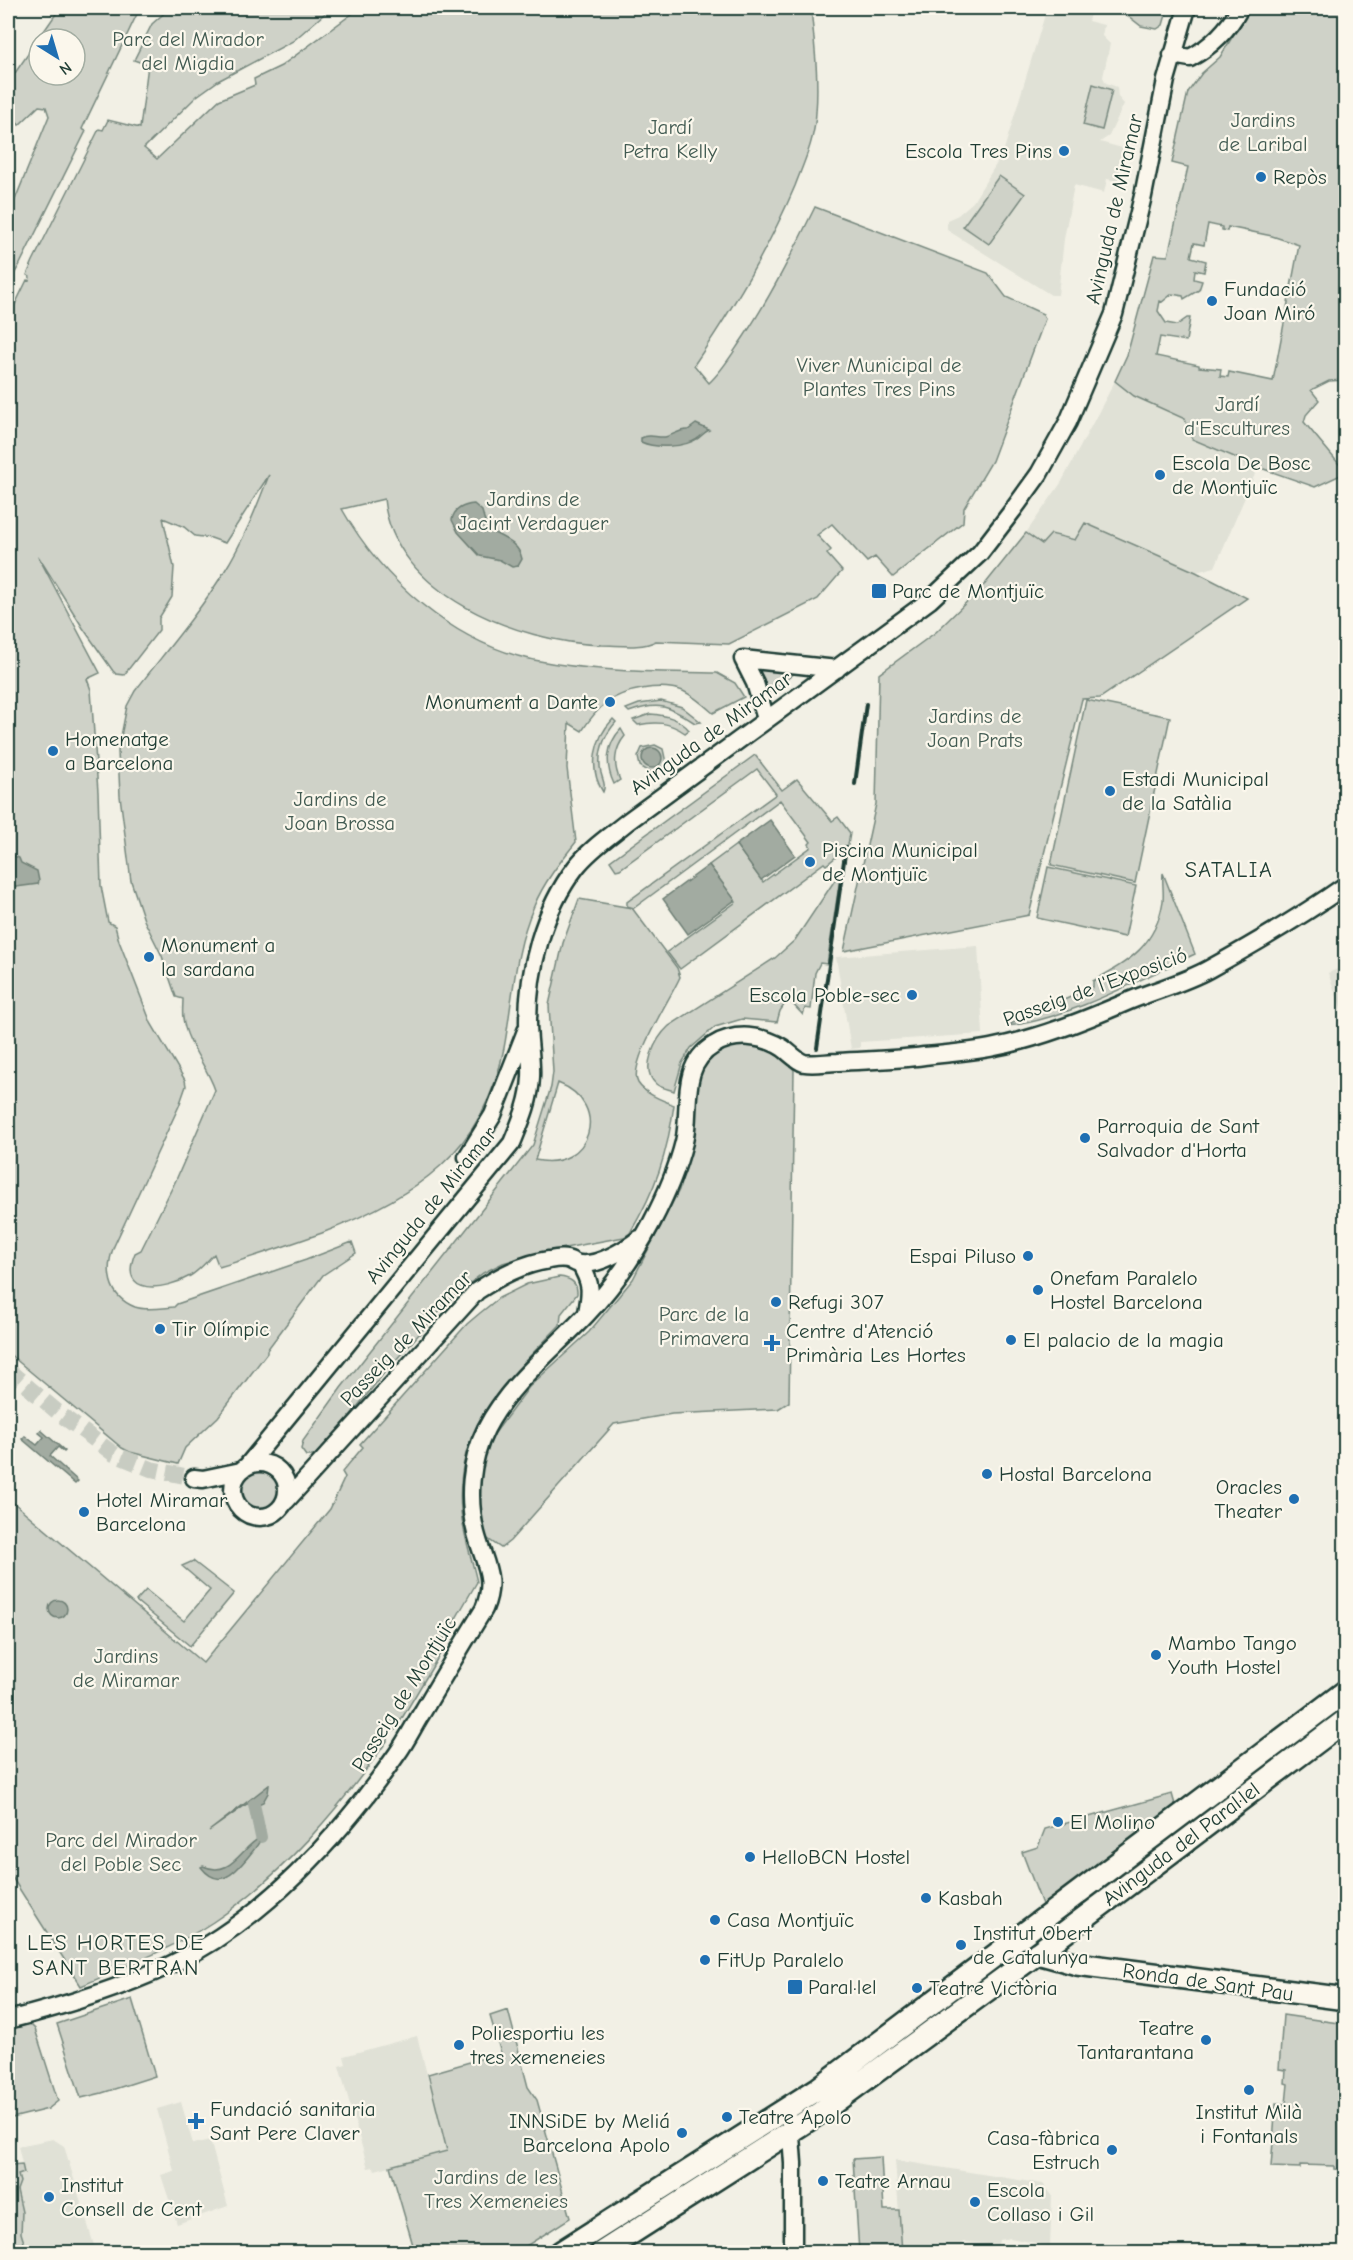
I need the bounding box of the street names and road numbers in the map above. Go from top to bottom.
street label: Avinguda de Miramar [1080,111,1148,306]
street label: Avinguda de Miramar [625,666,797,800]
street label: Passeig de l'Exposició [1000,943,1190,1031]
street label: Avinguda de Miramar [360,1121,502,1288]
street label: Passeig de Miramar [335,1265,477,1411]
street label: Passeig de Montjuïc [347,1612,461,1776]
street label: Avinguda del Paral·lel [1098,1777,1264,1911]
street label: Ronda de Sant Pau [1121,1958,1295,2006]

